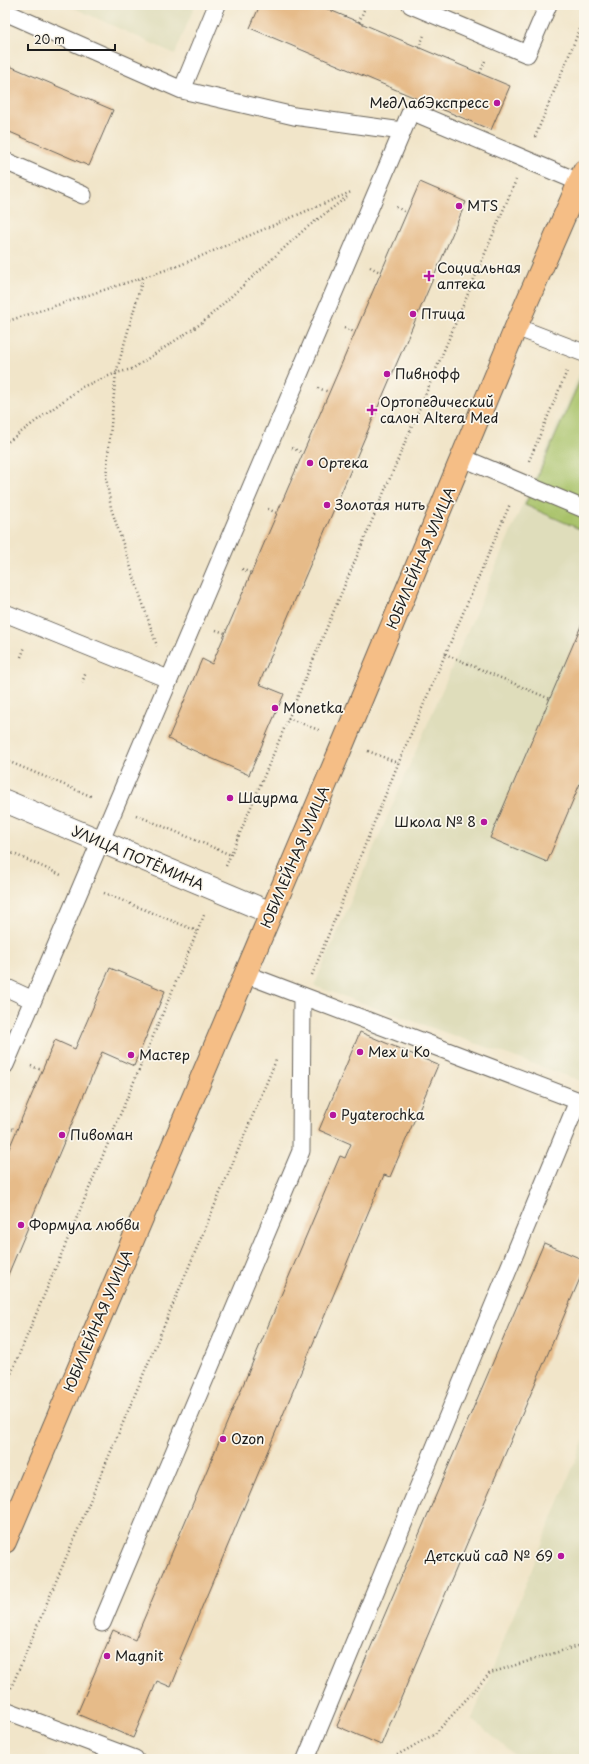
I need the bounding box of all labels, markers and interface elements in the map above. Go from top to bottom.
scale bar [28,26,115,52]
text: 20 m [34,30,65,48]
place label: МедЛабЭкспресс [369,92,489,113]
marker: МедЛабЭкспресс [492,98,502,108]
place label: MTS [467,195,498,216]
marker: MTS [454,201,464,211]
place label: Социальная аптека [437,257,521,294]
marker: Социальная аптека [424,271,434,281]
place label: Птица [421,303,465,324]
marker: Птица [408,309,418,319]
place label: Пивнофф [395,363,460,384]
marker: Пивнофф [382,369,392,379]
place label: Ортопедический салон Altera Med [380,391,499,428]
marker: Ортопедический салон Altera Med [367,405,377,415]
place label: Ортека [318,452,368,473]
marker: Ортека [305,458,315,468]
street label: ЮБИЛЕЙНАЯ УЛИЦА [381,483,460,632]
place label: Золотая нить [335,494,425,515]
marker: Золотая нить [322,500,332,510]
place label: Monetka [283,697,344,718]
marker: Monetka [270,703,280,713]
street label: ЮБИЛЕЙНАЯ УЛИЦА [255,782,334,931]
place label: Шаурма [238,787,299,808]
marker: Шаурма [225,793,235,803]
place label: Школа № 8 [394,811,476,832]
marker: Школа № 8 [479,817,489,827]
street label: УЛИЦА ПОТЁМИНА [69,820,208,895]
place label: Мех и Ко [368,1041,430,1062]
place label: Мастер [139,1044,190,1065]
marker: Мех и Ко [355,1047,365,1057]
marker: Мастер [126,1050,136,1060]
place label: Pyaterochka [341,1104,425,1125]
marker: Pyaterochka [328,1110,338,1120]
place label: Пивоман [70,1124,133,1145]
marker: Пивоман [57,1130,67,1140]
place label: Формула любви [29,1214,140,1235]
marker: Формула любви [16,1220,26,1230]
street label: ЮБИЛЕЙНАЯ УЛИЦА [58,1246,137,1395]
place label: Ozon [231,1428,264,1449]
marker: Ozon [218,1434,228,1444]
place label: Детский сад № 69 [424,1545,553,1566]
marker: Детский сад № 69 [556,1551,566,1561]
place label: Magnit [115,1645,164,1666]
marker: Magnit [102,1651,112,1661]

